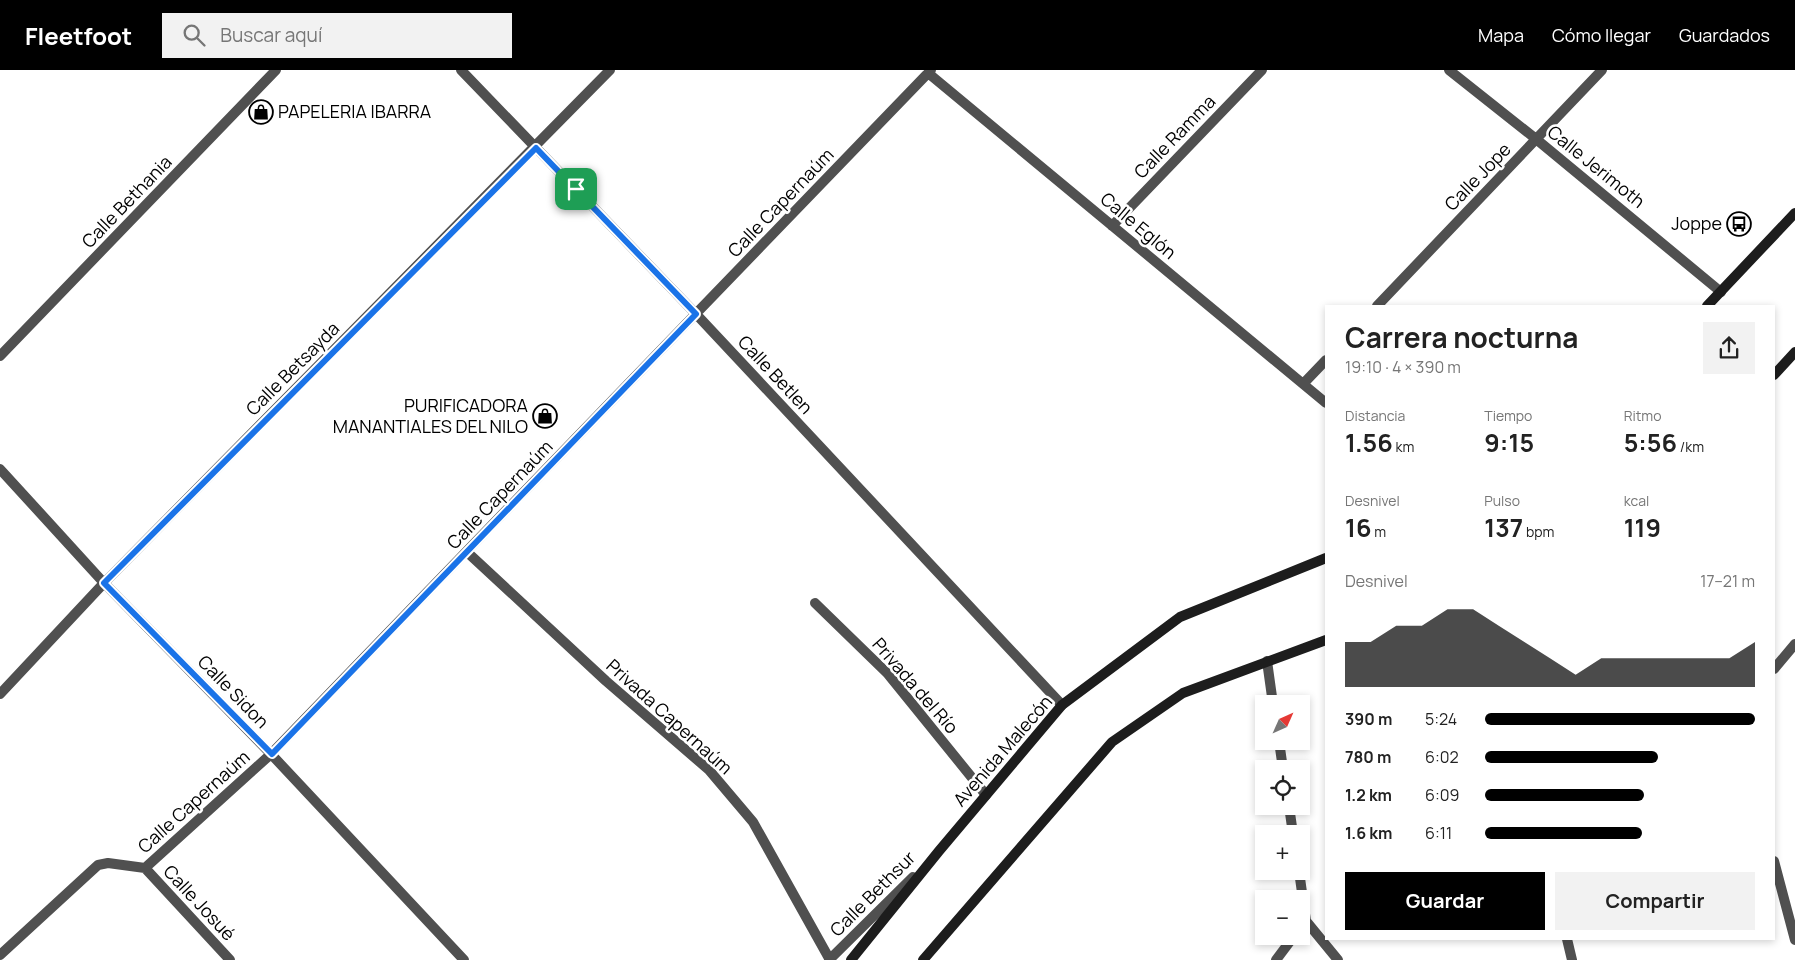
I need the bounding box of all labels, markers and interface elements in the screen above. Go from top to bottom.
search box [162,13,512,58]
text: Fleetfoot [25,19,132,52]
icon: search [180,21,208,49]
text: Buscar aquí [220,22,322,48]
text: Mapa [1478,23,1524,47]
text: Cómo llegar [1552,23,1651,47]
text: Guardados [1679,23,1770,47]
street label: Calle Ramma [1128,89,1220,183]
shop icon: PAPELERIA IBARRA [248,99,274,125]
place label: PAPELERIA IBARRA [278,99,432,123]
street label: Calle Jerimoth [1543,120,1650,213]
street label: Calle Jope [1439,137,1516,215]
street label: Calle Capernaúm [722,143,838,262]
street label: Calle Bethania [76,150,177,253]
pin [555,168,597,210]
icon: arrive [562,175,590,203]
street label: Calle Eglón [1096,187,1182,264]
place label: Joppe [1671,211,1722,235]
bus stop icon: Joppe [1726,211,1752,237]
street label: Calle Betsayda [240,316,344,420]
text: Carrera nocturna [1345,318,1578,356]
button: share [1703,322,1755,374]
street label: Calle Betlen [733,330,818,419]
text: 19:10 · 4 × 390 m [1345,356,1461,378]
place label: PURIFICADORA MANANTIALES DEL NILO [333,393,529,438]
shop icon: PURIFICADORA MANANTIALES DEL NILO [532,403,558,429]
text: Distancia [1345,406,1405,425]
text: Tiempo [1484,406,1532,425]
text: Ritmo [1624,406,1661,425]
text: 1.56 [1345,425,1393,460]
text: 9:15 [1484,425,1534,460]
text: 5:56 [1624,425,1677,460]
street label: Calle Capernaúm [441,435,557,554]
text: km [1393,437,1414,456]
text: /km [1677,437,1704,456]
text: Desnivel [1345,491,1400,510]
text: Pulso [1484,491,1520,510]
text: kcal [1624,491,1649,510]
text: 16 [1345,510,1372,545]
text: 137 [1484,510,1523,545]
text: 119 [1624,510,1661,545]
text: m [1372,522,1386,541]
text: bpm [1523,522,1554,541]
text: Desnivel [1345,570,1408,592]
text: 17–21 m [1700,570,1755,592]
street label: Privada del Río [867,632,964,738]
street label: Calle Sidon [193,650,275,733]
street label: Privada Capernaúm [602,653,738,779]
street label: Avenida Malecón [947,690,1057,811]
north arrow [1255,695,1310,750]
map controls [1255,695,1310,945]
text: 390 m [1345,708,1392,730]
text: 5:24 [1425,708,1457,730]
street label: Calle Capernaúm [132,745,254,858]
text: 780 m [1345,746,1391,768]
text: 6:02 [1425,746,1459,768]
button: locate [1255,760,1310,815]
text: 1.2 km [1345,784,1392,806]
text: 6:09 [1425,784,1459,806]
text: 1.6 km [1345,822,1392,844]
text: 6:11 [1425,822,1452,844]
button: + [1255,825,1310,880]
street label: Calle Bethsur [824,845,921,941]
street label: Calle Josué [159,859,241,945]
button: Guardar [1345,872,1545,930]
button: Compartir [1555,872,1755,930]
button: − [1255,890,1310,945]

